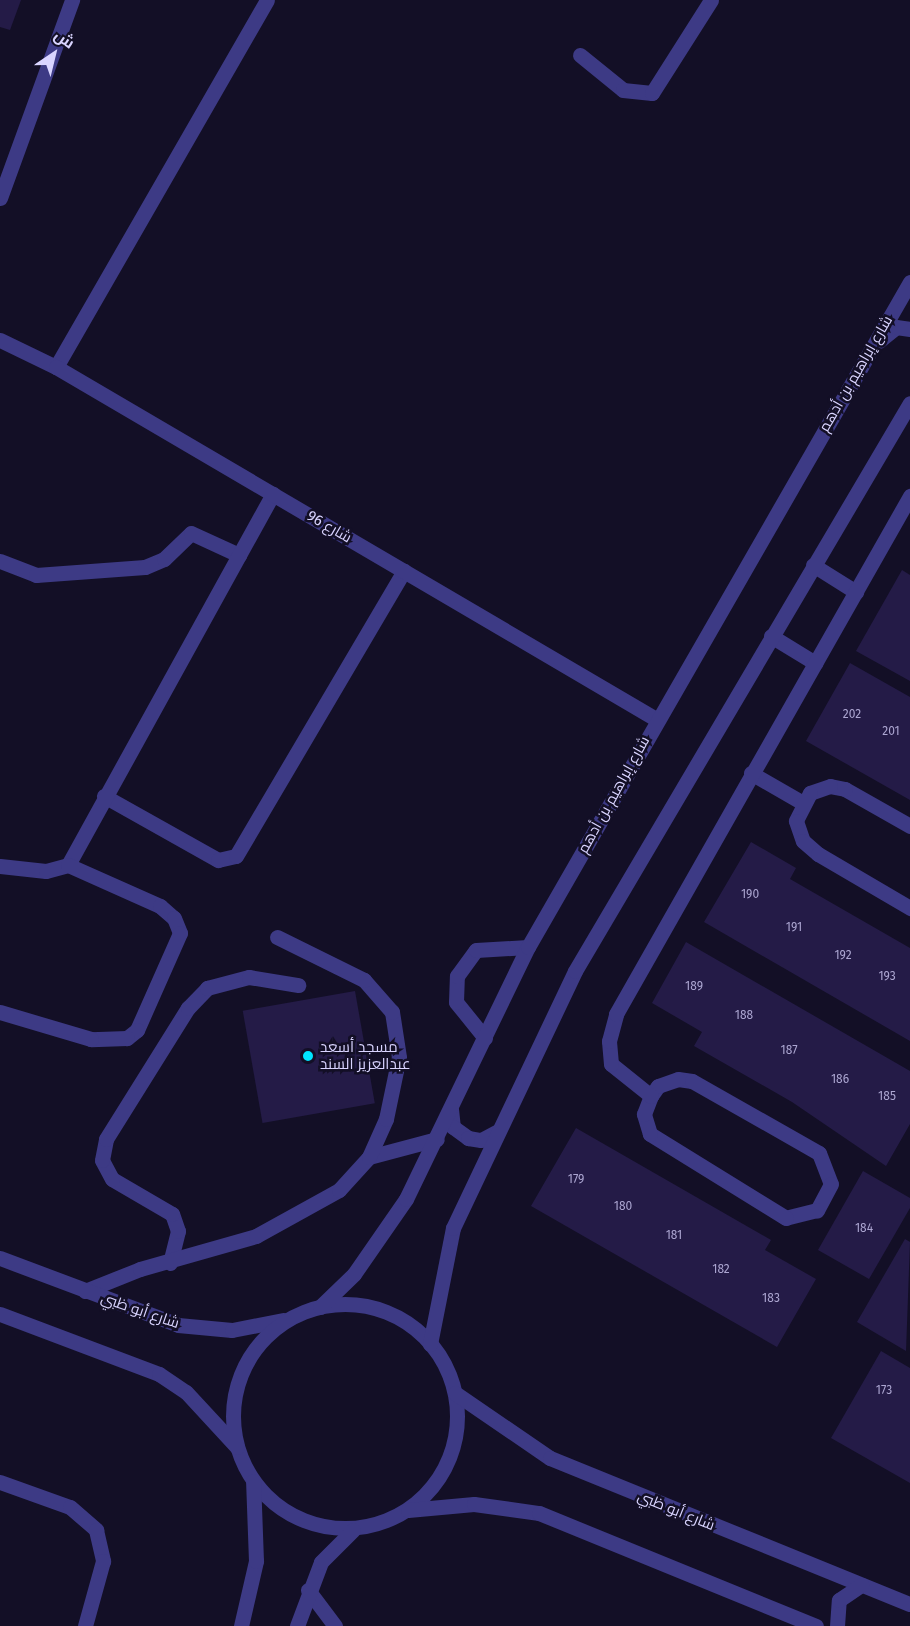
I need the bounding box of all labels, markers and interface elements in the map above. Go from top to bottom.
north arrow [24,24,84,84]
text: ش [51,25,78,53]
street label: شارع إبراهيم بن أدهم [815,313,897,435]
street label: شارع 96 [303,507,355,547]
house number: 202 [843,708,861,722]
house number: 201 [882,725,900,739]
street label: شارع إبراهيم بن أدهم [574,733,654,857]
house number: 190 [741,888,759,902]
house number: 191 [786,921,802,935]
house number: 192 [834,949,852,963]
house number: 193 [878,970,896,984]
house number: 189 [685,980,703,994]
house number: 188 [735,1009,753,1023]
place label: مسجد أسعد عبدالعزيز السند [320,1038,411,1073]
house number: 187 [781,1044,797,1058]
marker: مسجد أسعد عبدالعزيز السند [301,1049,315,1063]
house number: 186 [831,1073,849,1087]
house number: 185 [878,1090,896,1104]
house number: 179 [568,1173,584,1187]
house number: 180 [614,1200,632,1214]
house number: 184 [855,1222,873,1236]
house number: 181 [666,1229,682,1243]
house number: 182 [712,1263,730,1277]
street label: شارع أبو ظبي [99,1289,181,1333]
house number: 183 [762,1292,780,1306]
house number: 173 [876,1384,892,1398]
street label: شارع أبو ظبي [635,1487,717,1535]

